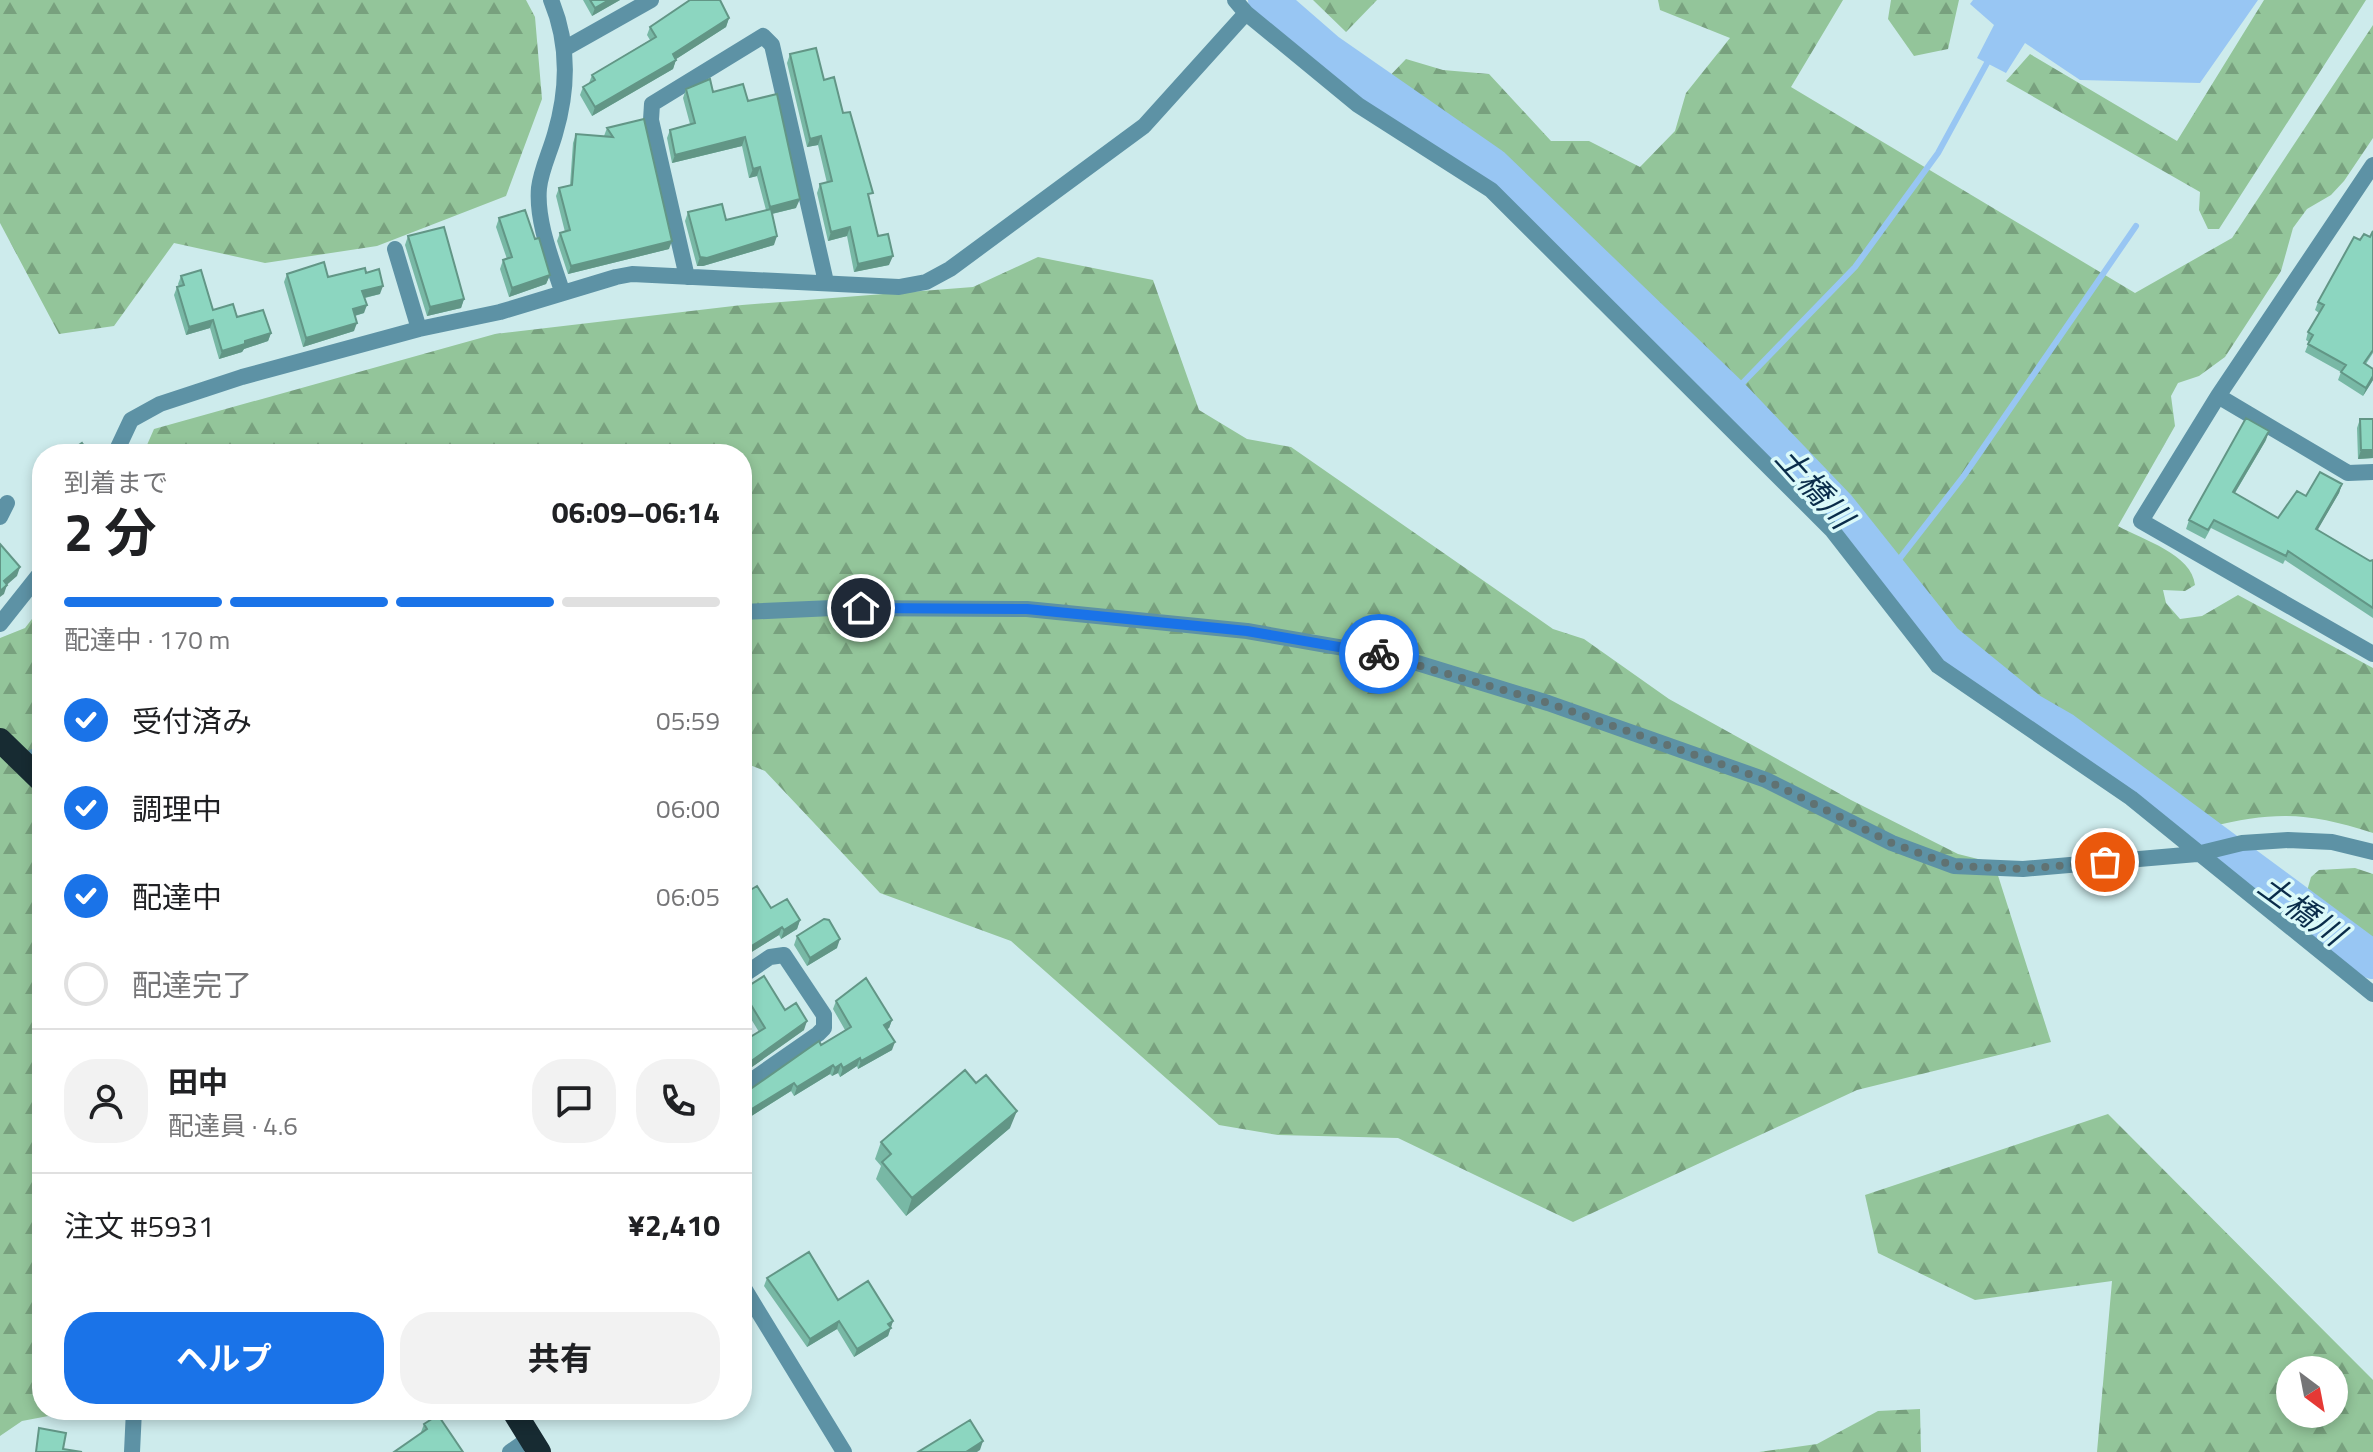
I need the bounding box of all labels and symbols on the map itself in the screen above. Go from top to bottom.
water label: 土橋川 [1765,435,1867,541]
pin [827,574,895,642]
courier [1339,614,1419,694]
pin [2071,828,2139,896]
water label: 土橋川 [2249,861,2357,958]
north arrow [2276,1356,2348,1428]

